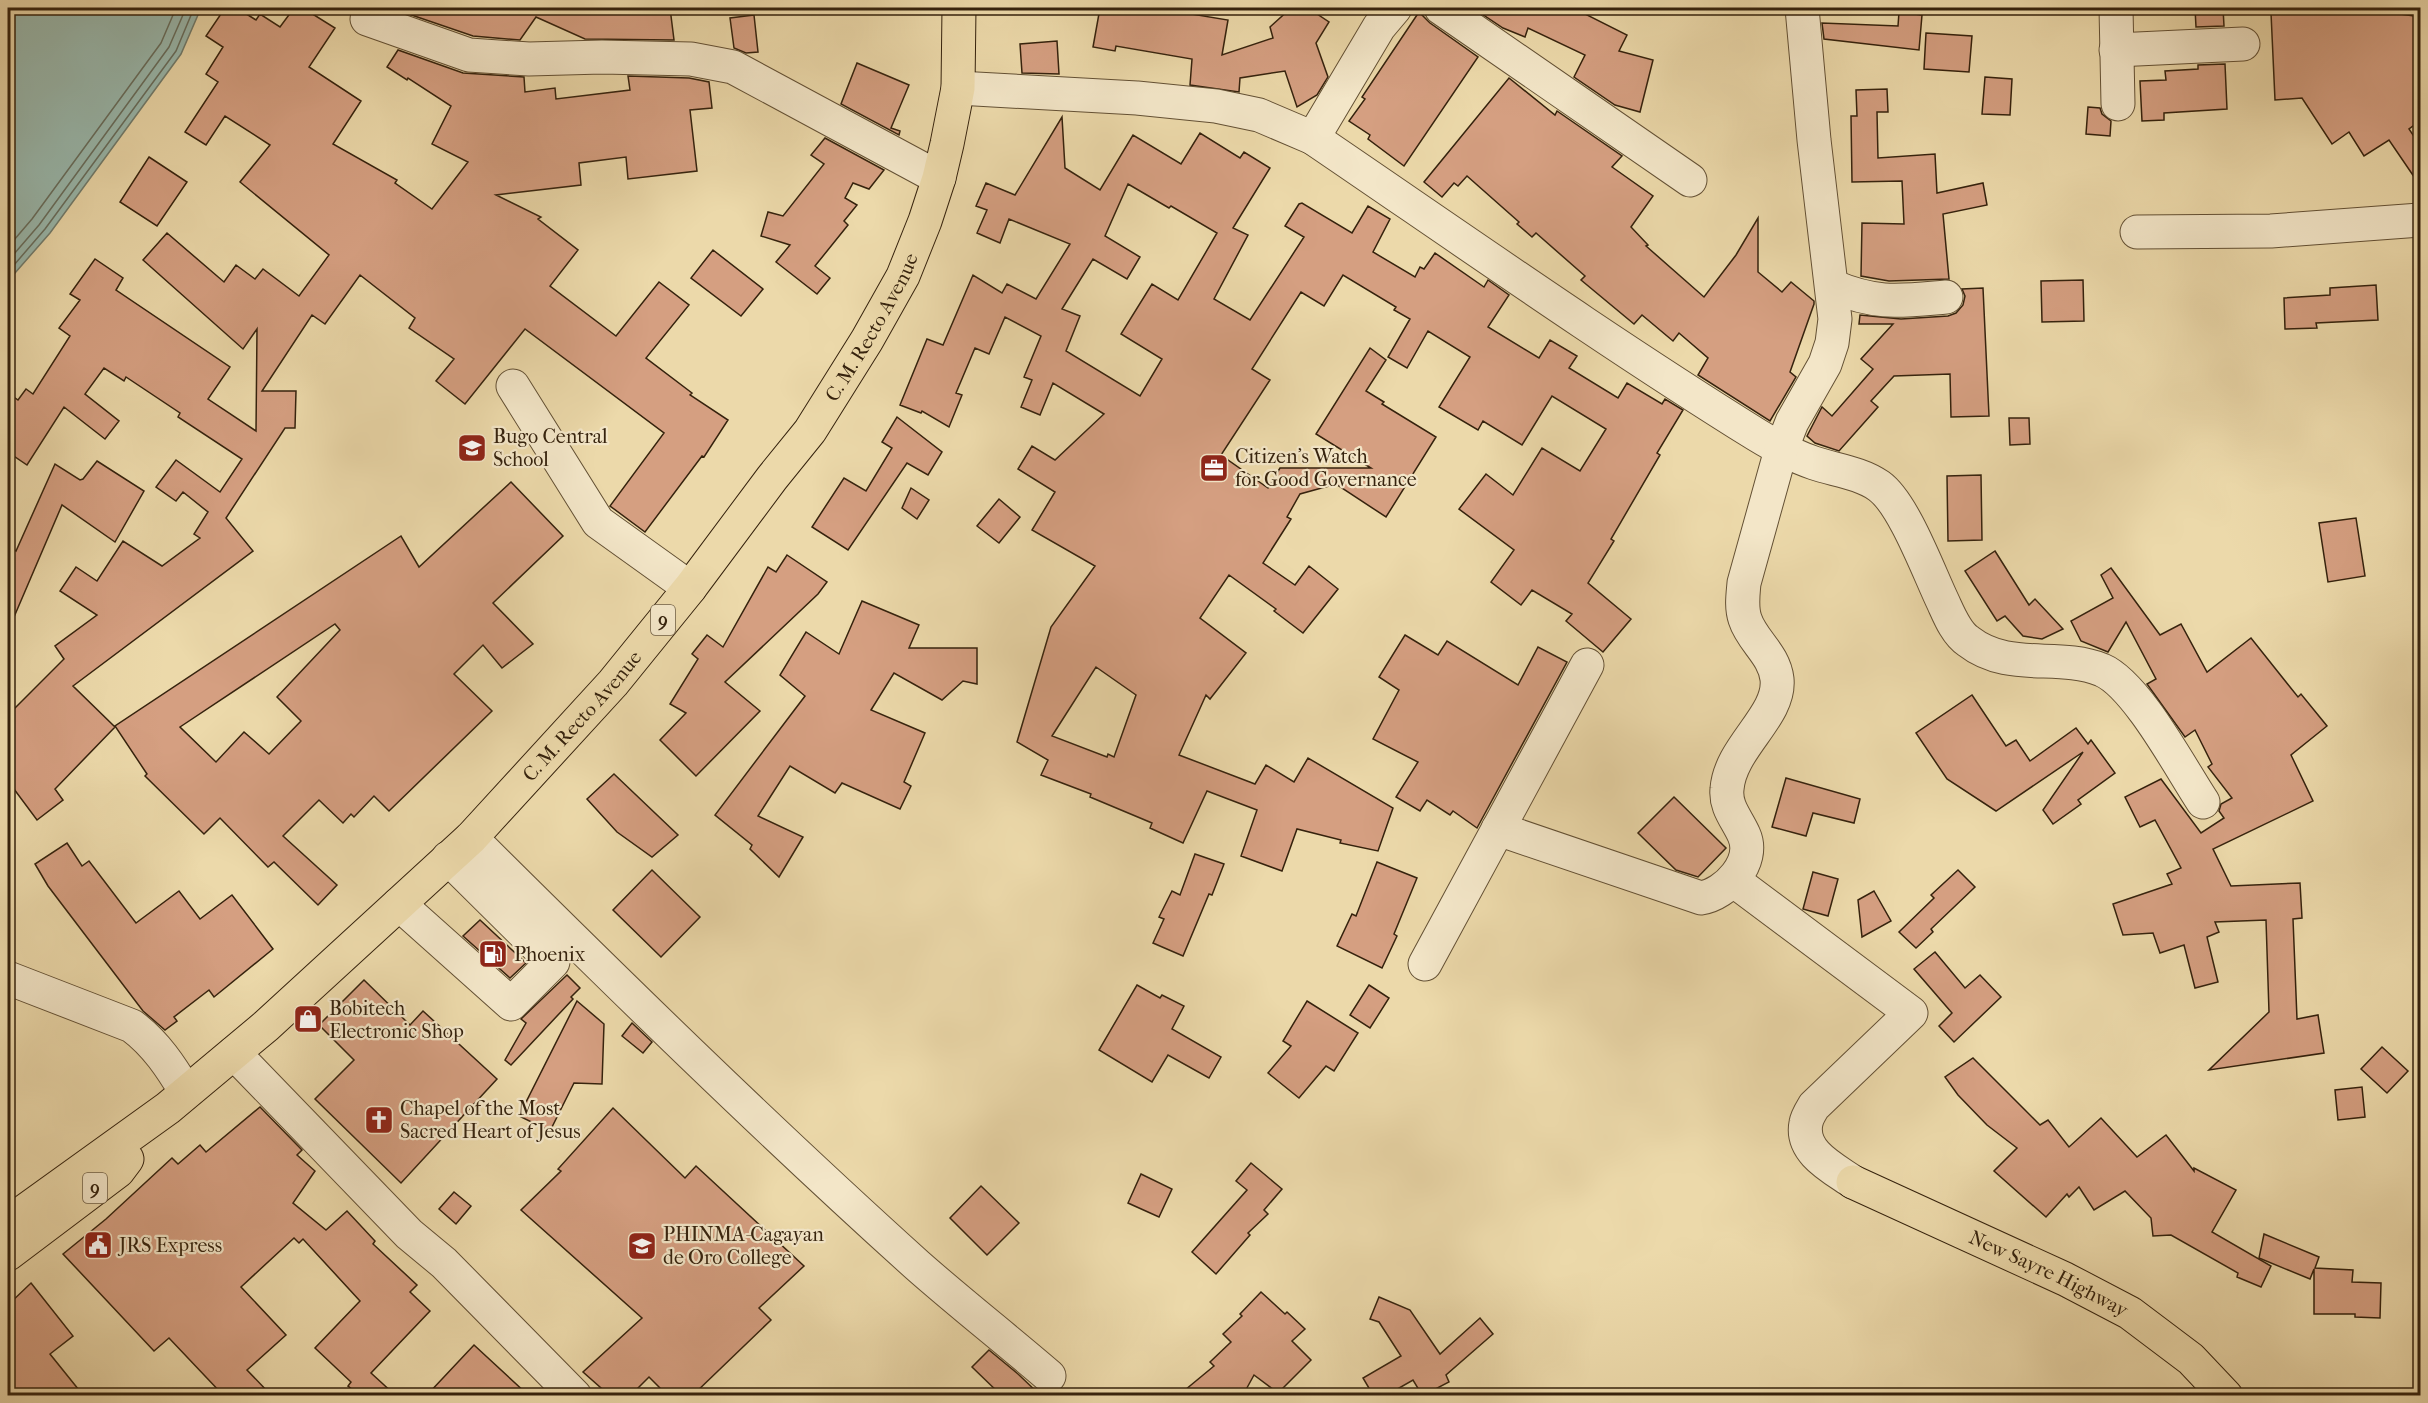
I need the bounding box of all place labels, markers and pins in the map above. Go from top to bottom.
place label: Bugo Central School [493,425,608,471]
school or university icon: Bugo Central School [456,432,488,464]
place label: Citizen's Watch for Good Governance [1235,445,1417,491]
office icon: Citizen's Watch for Good Governance [1198,452,1230,484]
fuel station icon: Phoenix [477,938,509,970]
place label: Phoenix [514,943,586,966]
place label: Bobitech Electronic Shop [329,997,464,1043]
shop icon: Bobitech Electronic Shop [292,1003,324,1035]
place label: Chapel of the Most Sacred Heart of Jesus [400,1097,581,1143]
church icon: Chapel of the Most Sacred Heart of Jesus [363,1104,395,1136]
place label: PHINMA-Cagayan de Oro College [663,1223,824,1269]
public building icon: JRS Express [82,1229,114,1261]
school or university icon: PHINMA-Cagayan de Oro College [626,1230,658,1262]
place label: JRS Express [117,1234,222,1257]

